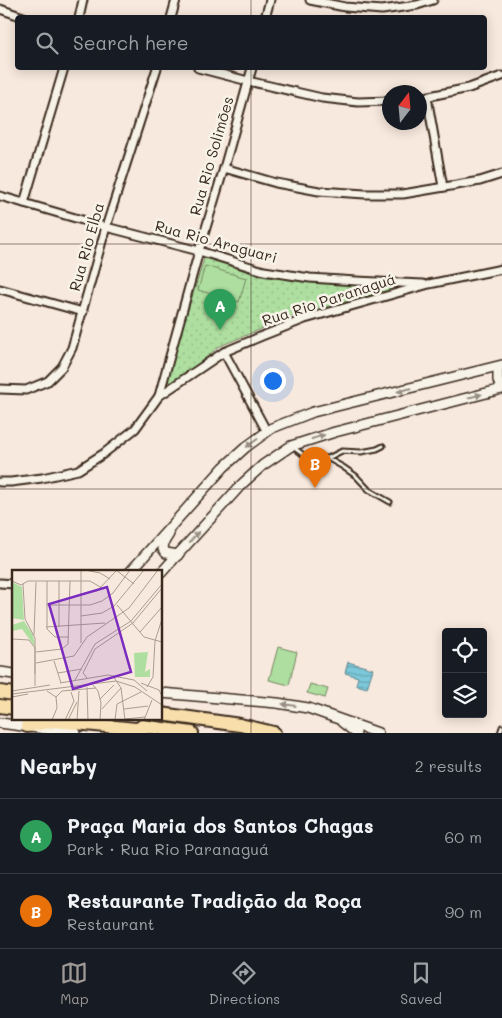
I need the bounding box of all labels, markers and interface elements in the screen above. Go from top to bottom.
search box [15,15,487,70]
icon: search [33,29,61,57]
text: Search here [73,30,189,55]
north arrow [382,85,427,130]
street label: Rua Rio Solimões [184,94,238,218]
street label: Rua Rio Elba [64,200,108,293]
street label: Rua Rio Araguari [153,215,279,267]
street label: Rua Rio Paranaguá [259,268,398,330]
pin: A [204,289,236,330]
your location [260,368,286,394]
one-way arrow [396,386,411,394]
one-way arrow [468,391,483,399]
one-way arrow [311,433,326,441]
one-way arrow [245,438,259,448]
pin: B [299,447,331,488]
one-way arrow [188,532,200,544]
inset map [12,570,162,720]
map controls [442,628,487,718]
button: locate [442,628,487,673]
button: layers [442,673,487,718]
one-way arrow [281,701,297,709]
text: Nearby [20,752,97,779]
text: 2 results [415,755,482,776]
text: Praça Maria dos Santos Chagas [67,813,373,838]
text: A [30,826,42,847]
text: 60 m [445,826,482,847]
text: Park · Rua Rio Paranaguá [67,838,269,859]
text: Restaurante Tradição da Roça [67,888,362,913]
text: B [31,901,41,922]
text: 90 m [445,901,482,922]
text: Restaurant [67,913,155,934]
tab: Map [60,959,89,1008]
tab: Directions [209,959,280,1008]
tab: Saved [400,959,442,1008]

